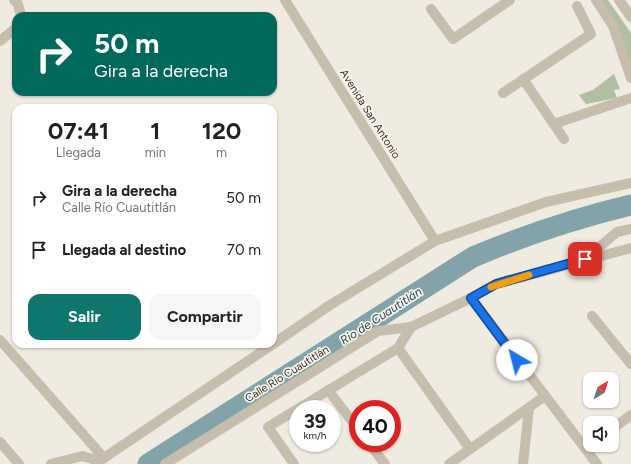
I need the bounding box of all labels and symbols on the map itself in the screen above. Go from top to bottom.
street label: Avenida San Antonio [337,67,403,161]
pin [568,242,602,276]
water label: Rio de Cuautitlán [338,284,425,348]
position arrow [496,339,538,381]
street label: Calle Río Cuautitlán [243,343,331,405]
north arrow [583,372,619,408]
speed limit sign: 40 [349,400,401,452]

